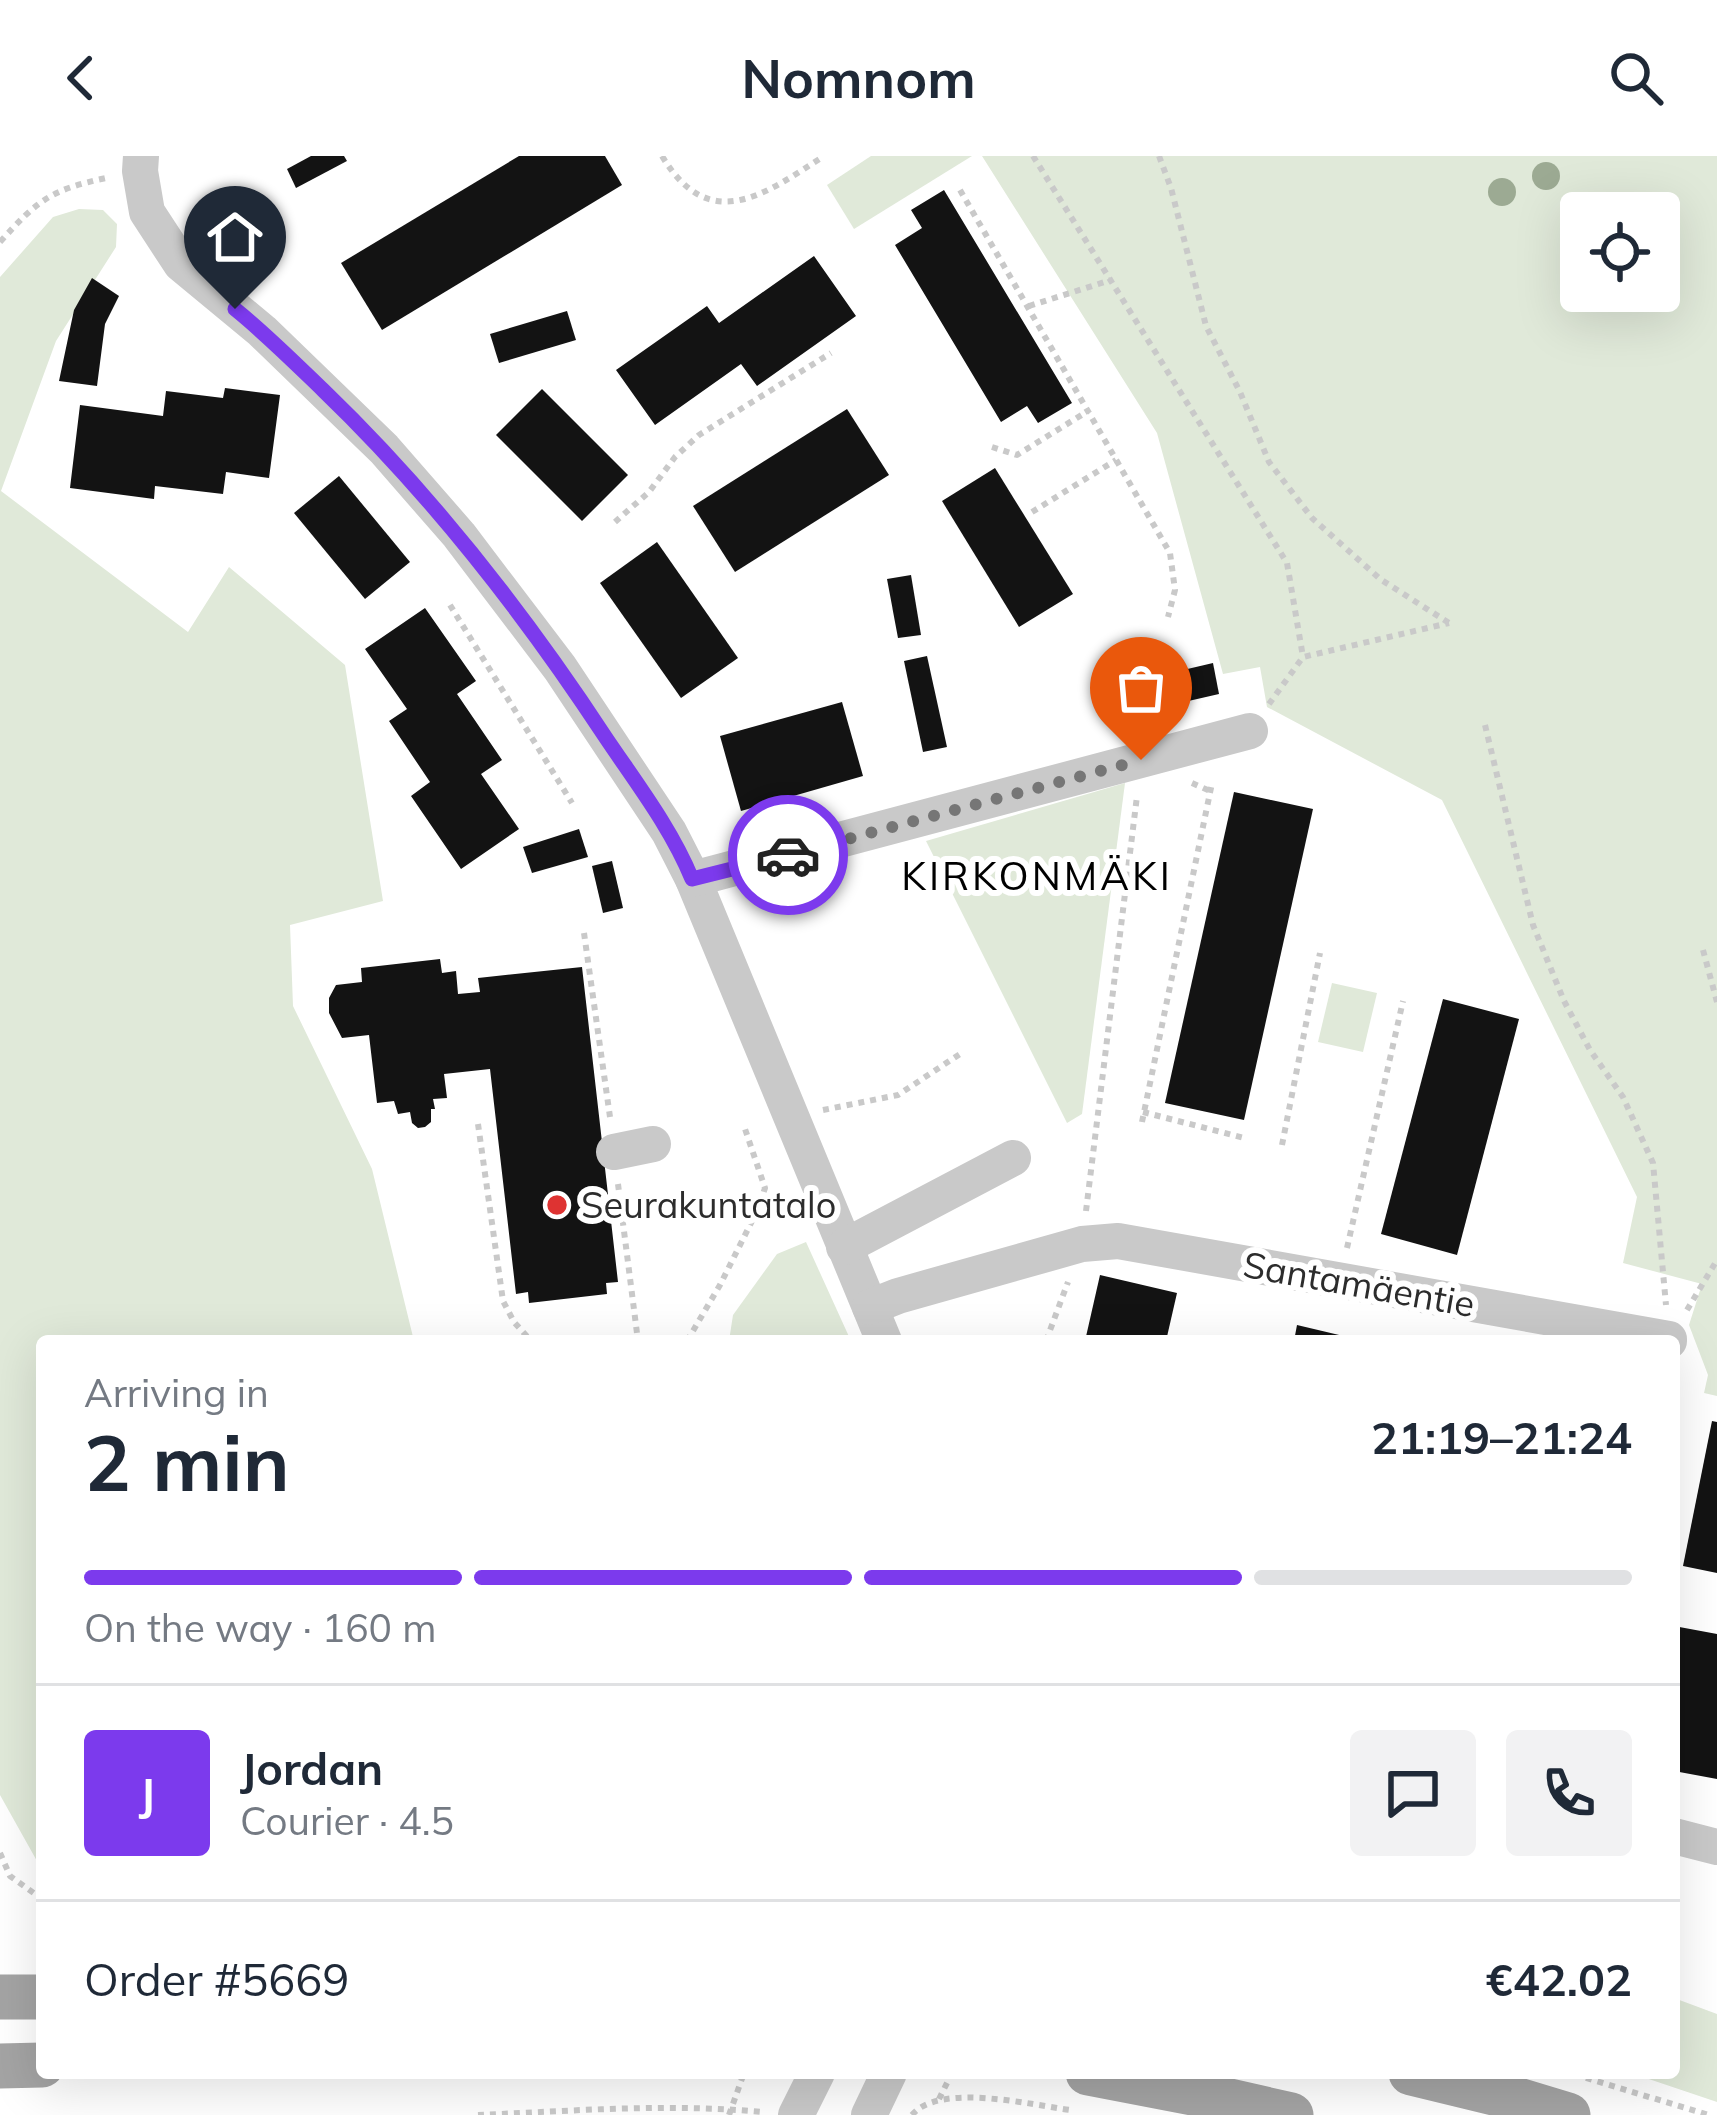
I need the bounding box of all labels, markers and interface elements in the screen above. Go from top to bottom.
text: Nomnom [741,44,976,112]
icon: back [48,45,114,111]
icon: search [1603,45,1669,111]
pin [184,186,286,309]
map controls [1560,192,1680,312]
button: locate [1560,192,1680,312]
icon: home [202,204,268,270]
pin [1090,637,1192,760]
icon: bag [1108,655,1174,721]
courier [728,795,848,915]
icon: car [755,822,821,888]
district label: KIRKONMÄKI [901,851,1173,900]
place label: Seurakuntatalo [581,1182,836,1227]
marker: Seurakuntatalo [544,1192,570,1218]
street label: Santamäentie [1240,1241,1478,1326]
text: Arriving in [84,1368,269,1417]
text: 21:19–21:24 [1371,1409,1632,1465]
text: 2 min [84,1413,290,1511]
text: On the way · 160 m [84,1603,436,1652]
button: chat [1350,1730,1476,1856]
button: phone [1506,1730,1632,1856]
text: Jordan [240,1740,383,1796]
text: J [139,1765,155,1821]
text: Courier · 4.5 [240,1796,454,1845]
text: Order #5669 [84,1951,349,2007]
text: €42.02 [1486,1951,1632,2007]

